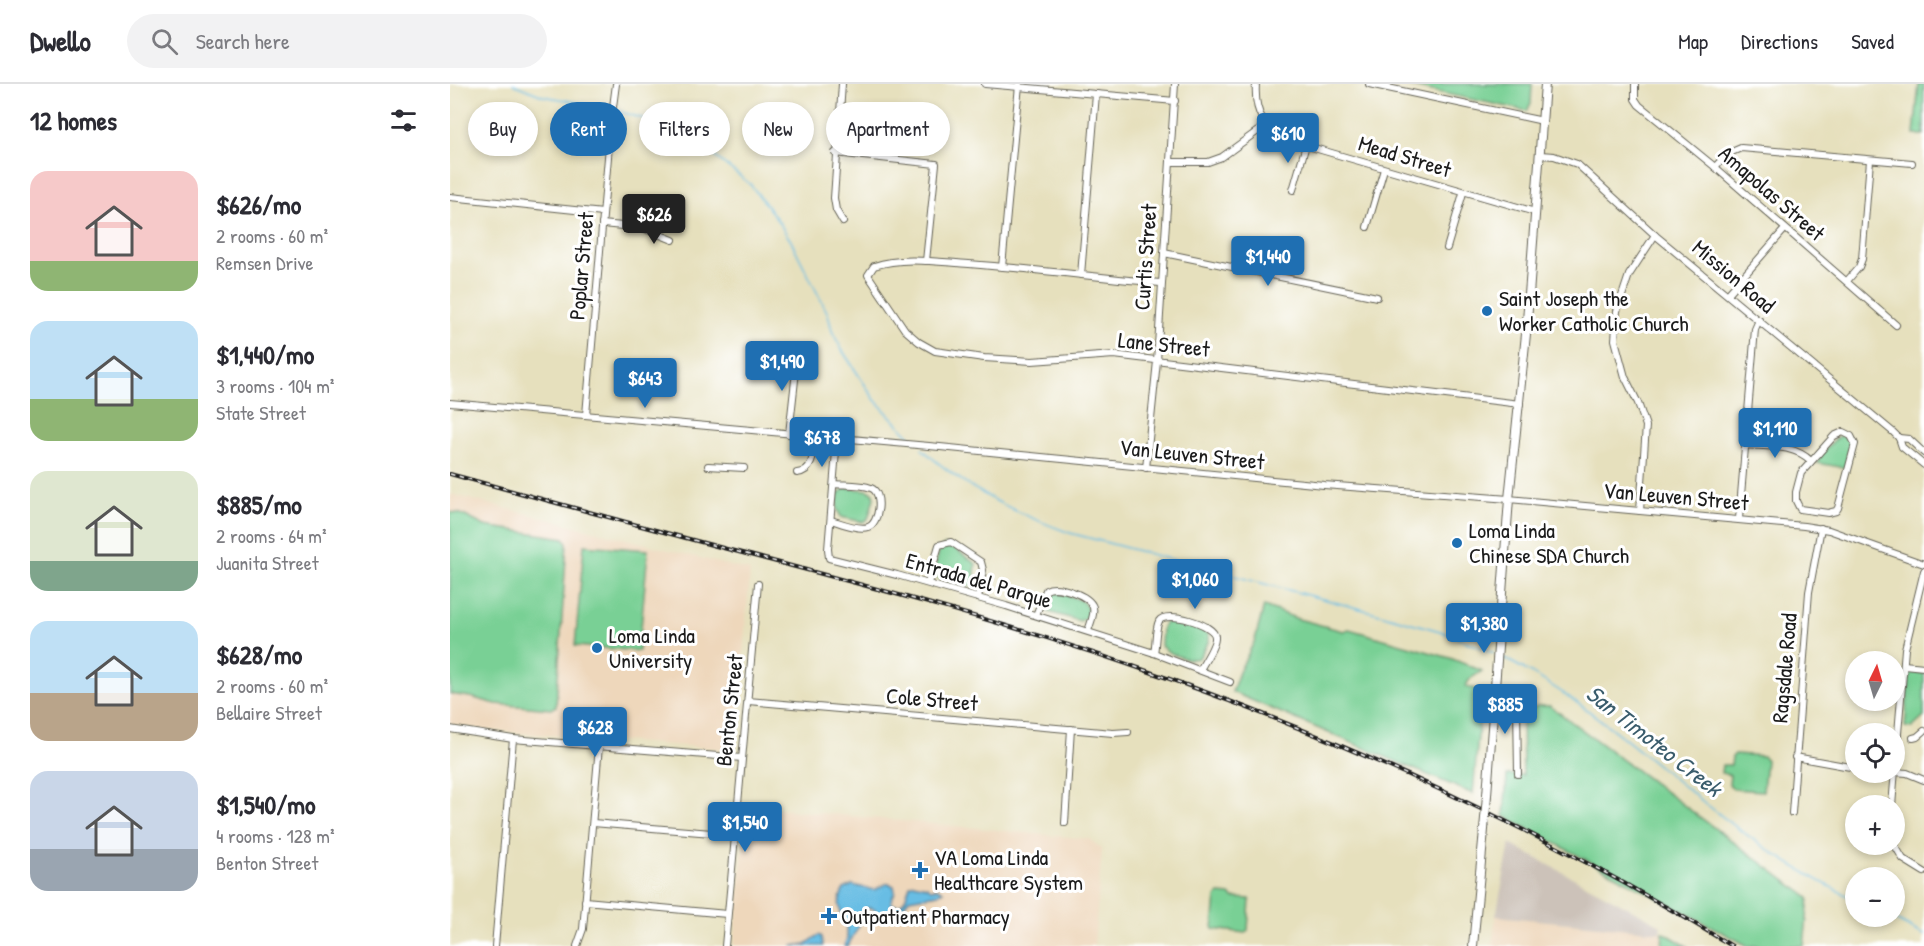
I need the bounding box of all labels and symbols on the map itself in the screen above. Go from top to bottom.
pin: $610 [1252,113,1324,164]
street label: Mead Street [1355,128,1455,184]
street label: Amapolas Street [1712,138,1832,248]
pin: $626 [618,194,690,245]
street label: Curtis Street [1126,202,1164,311]
street label: Poplar Street [561,210,601,321]
street label: Mission Road [1686,232,1782,320]
pin: $1,440 [1219,236,1317,287]
place label: Saint Joseph the Worker Catholic Church [1499,283,1688,338]
marker: Saint Joseph the Worker Catholic Church [1480,304,1494,318]
street label: Lane Street [1117,324,1212,364]
pin: $1,490 [733,341,831,392]
pin: $643 [609,358,681,409]
pin: $1,110 [1726,408,1824,459]
pin: $678 [786,417,858,468]
street label: Van Leuven Street [1118,431,1266,477]
street label: Van Leuven Street [1602,475,1750,517]
place label: Loma Linda Chinese SDA Church [1469,515,1629,570]
marker: Loma Linda Chinese SDA Church [1450,536,1464,550]
street label: Entrada del Parque [903,545,1056,615]
pin: $1,060 [1146,559,1244,610]
pin: $1,380 [1435,603,1533,654]
street label: Ragsdale Road [1764,612,1804,724]
place label: Loma Linda University [609,620,695,675]
marker: Loma Linda University [590,641,604,655]
north arrow [1845,651,1905,711]
street label: Benton Street [708,652,750,768]
water label: San Timoteo Creek [1580,677,1731,805]
street label: Cole Street [885,680,979,718]
pin: $885 [1469,684,1541,735]
pin: $628 [559,707,631,758]
pin: $1,540 [696,802,794,853]
place label: VA Loma Linda Healthcare System [934,842,1083,897]
marker: VA Loma Linda Healthcare System [911,861,929,879]
place label: Outpatient Pharmacy [841,901,1010,931]
marker: Outpatient Pharmacy [822,909,836,923]

